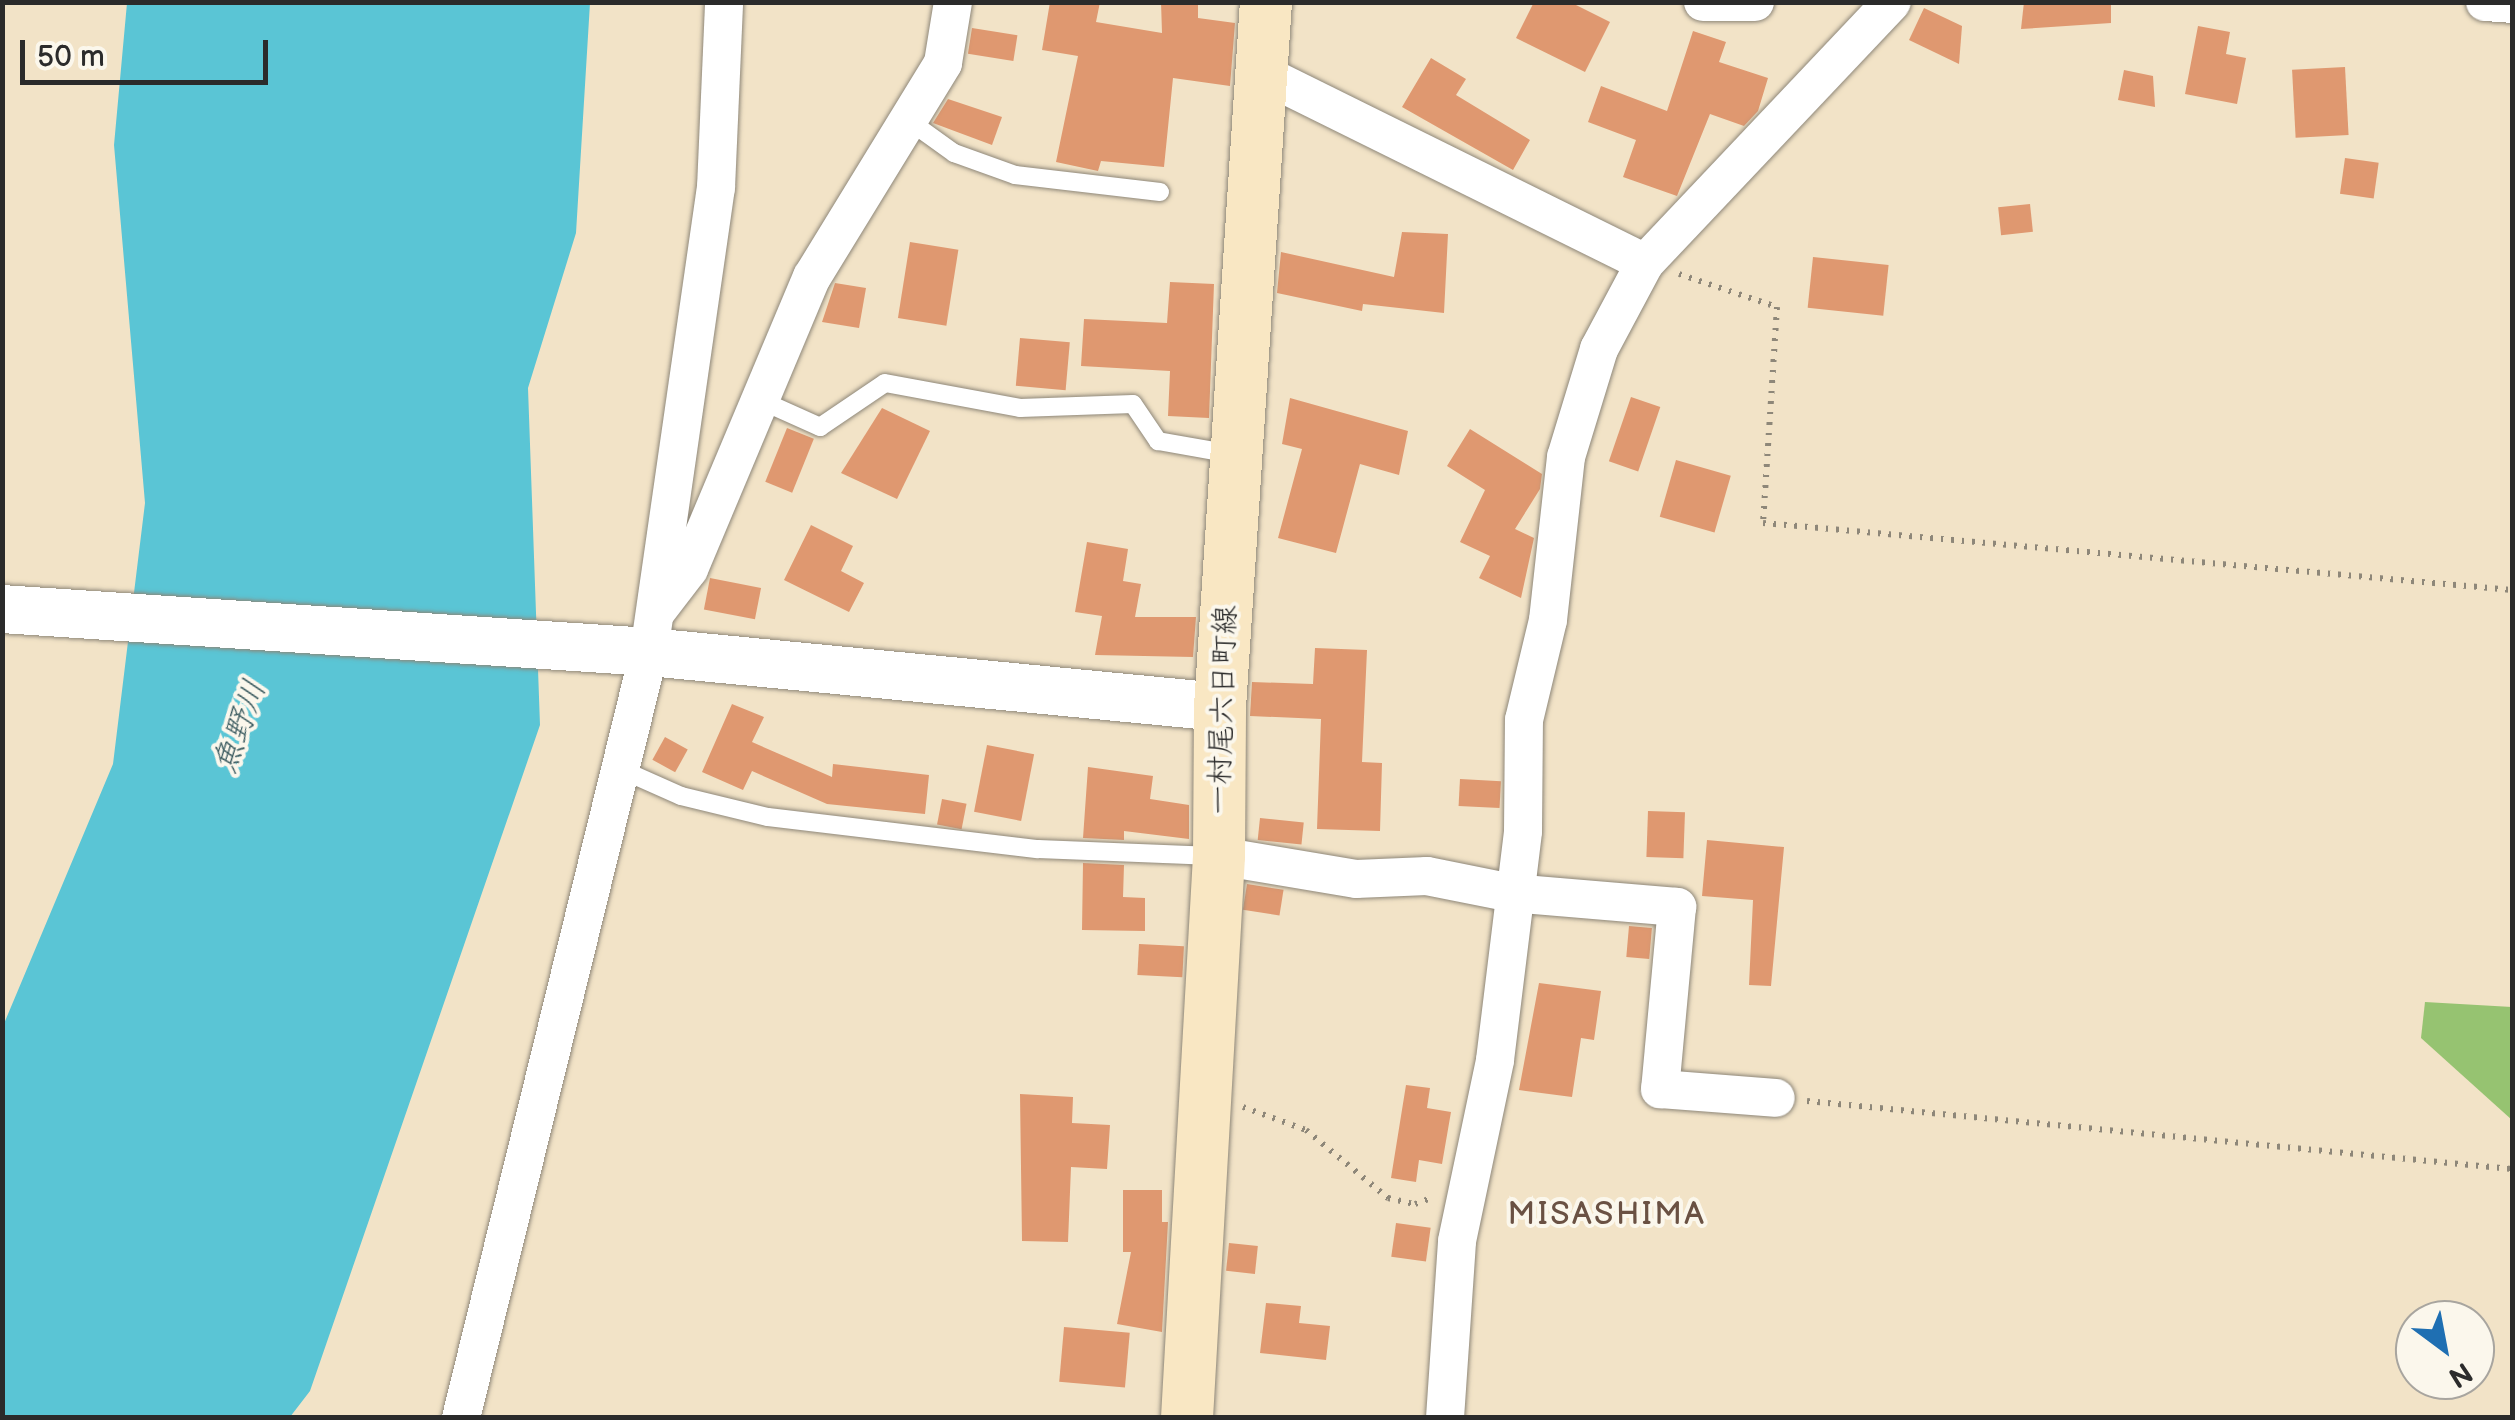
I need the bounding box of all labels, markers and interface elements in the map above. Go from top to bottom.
scale bar [25,20,272,82]
text: 50 m [37,39,105,75]
street label: 一村尾六日町線 [1201,604,1245,816]
water label: 魚野川 [207,675,275,779]
district label: MISASHIMA [1508,1196,1706,1234]
north arrow [2395,1300,2495,1400]
text: N [2442,1355,2478,1394]

